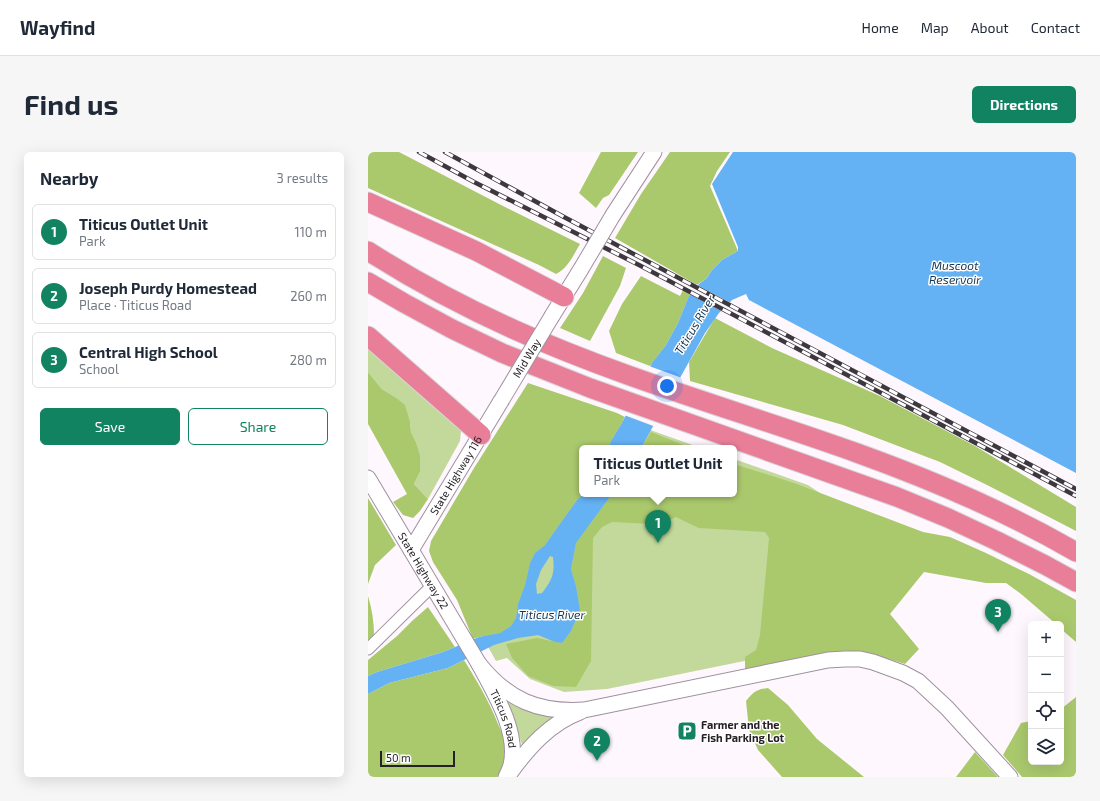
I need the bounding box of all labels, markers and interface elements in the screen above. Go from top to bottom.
text: Wayfind [20,16,95,39]
text: Home [862,19,899,36]
text: Map [921,19,949,36]
text: About [971,19,1009,36]
text: Contact [1031,19,1080,36]
button: Directions [972,86,1076,123]
text: Find us [24,87,118,121]
text: Nearby [40,168,98,188]
text: 3 results [277,170,328,186]
text: Titicus Outlet Unit [79,215,208,233]
text: 1 [51,224,57,240]
text: 110 m [295,224,327,240]
text: Park [79,233,106,249]
water label: Muscoot Reservoir [929,258,981,286]
text: Joseph Purdy Homestead [79,279,257,297]
text: 2 [50,288,58,304]
text: 260 m [290,288,327,304]
water label: Titicus River [671,292,717,357]
text: Place · Titicus Road [79,297,192,313]
street label: Mid Way [510,336,543,380]
text: Central High School [79,343,218,361]
text: 3 [50,352,58,368]
text: 280 m [290,352,327,368]
text: School [79,361,119,377]
your location [657,376,677,396]
button: Save [40,408,180,445]
button: Share [188,408,328,445]
street label: State Highway 116 [427,433,484,517]
popup [579,445,737,497]
text: Titicus Outlet Unit [594,454,722,472]
text: Park [594,472,620,488]
pin: 1 [645,510,671,543]
street label: State Highway 22 [396,530,452,611]
pin: 3 [985,599,1011,632]
water label: Titicus River [519,607,586,621]
map controls [1028,621,1064,765]
button: + [1028,621,1064,657]
button: − [1028,657,1064,693]
street label: Titicus Road [488,687,519,748]
button: locate [1028,693,1064,729]
place label: Farmer and the Fish Parking Lot [701,718,785,744]
parking icon: Farmer and the Fish Parking Lot [676,720,698,742]
pin: 2 [584,728,610,761]
button: layers [1028,729,1064,765]
scale bar [380,749,455,768]
text: 50 m [386,751,411,764]

